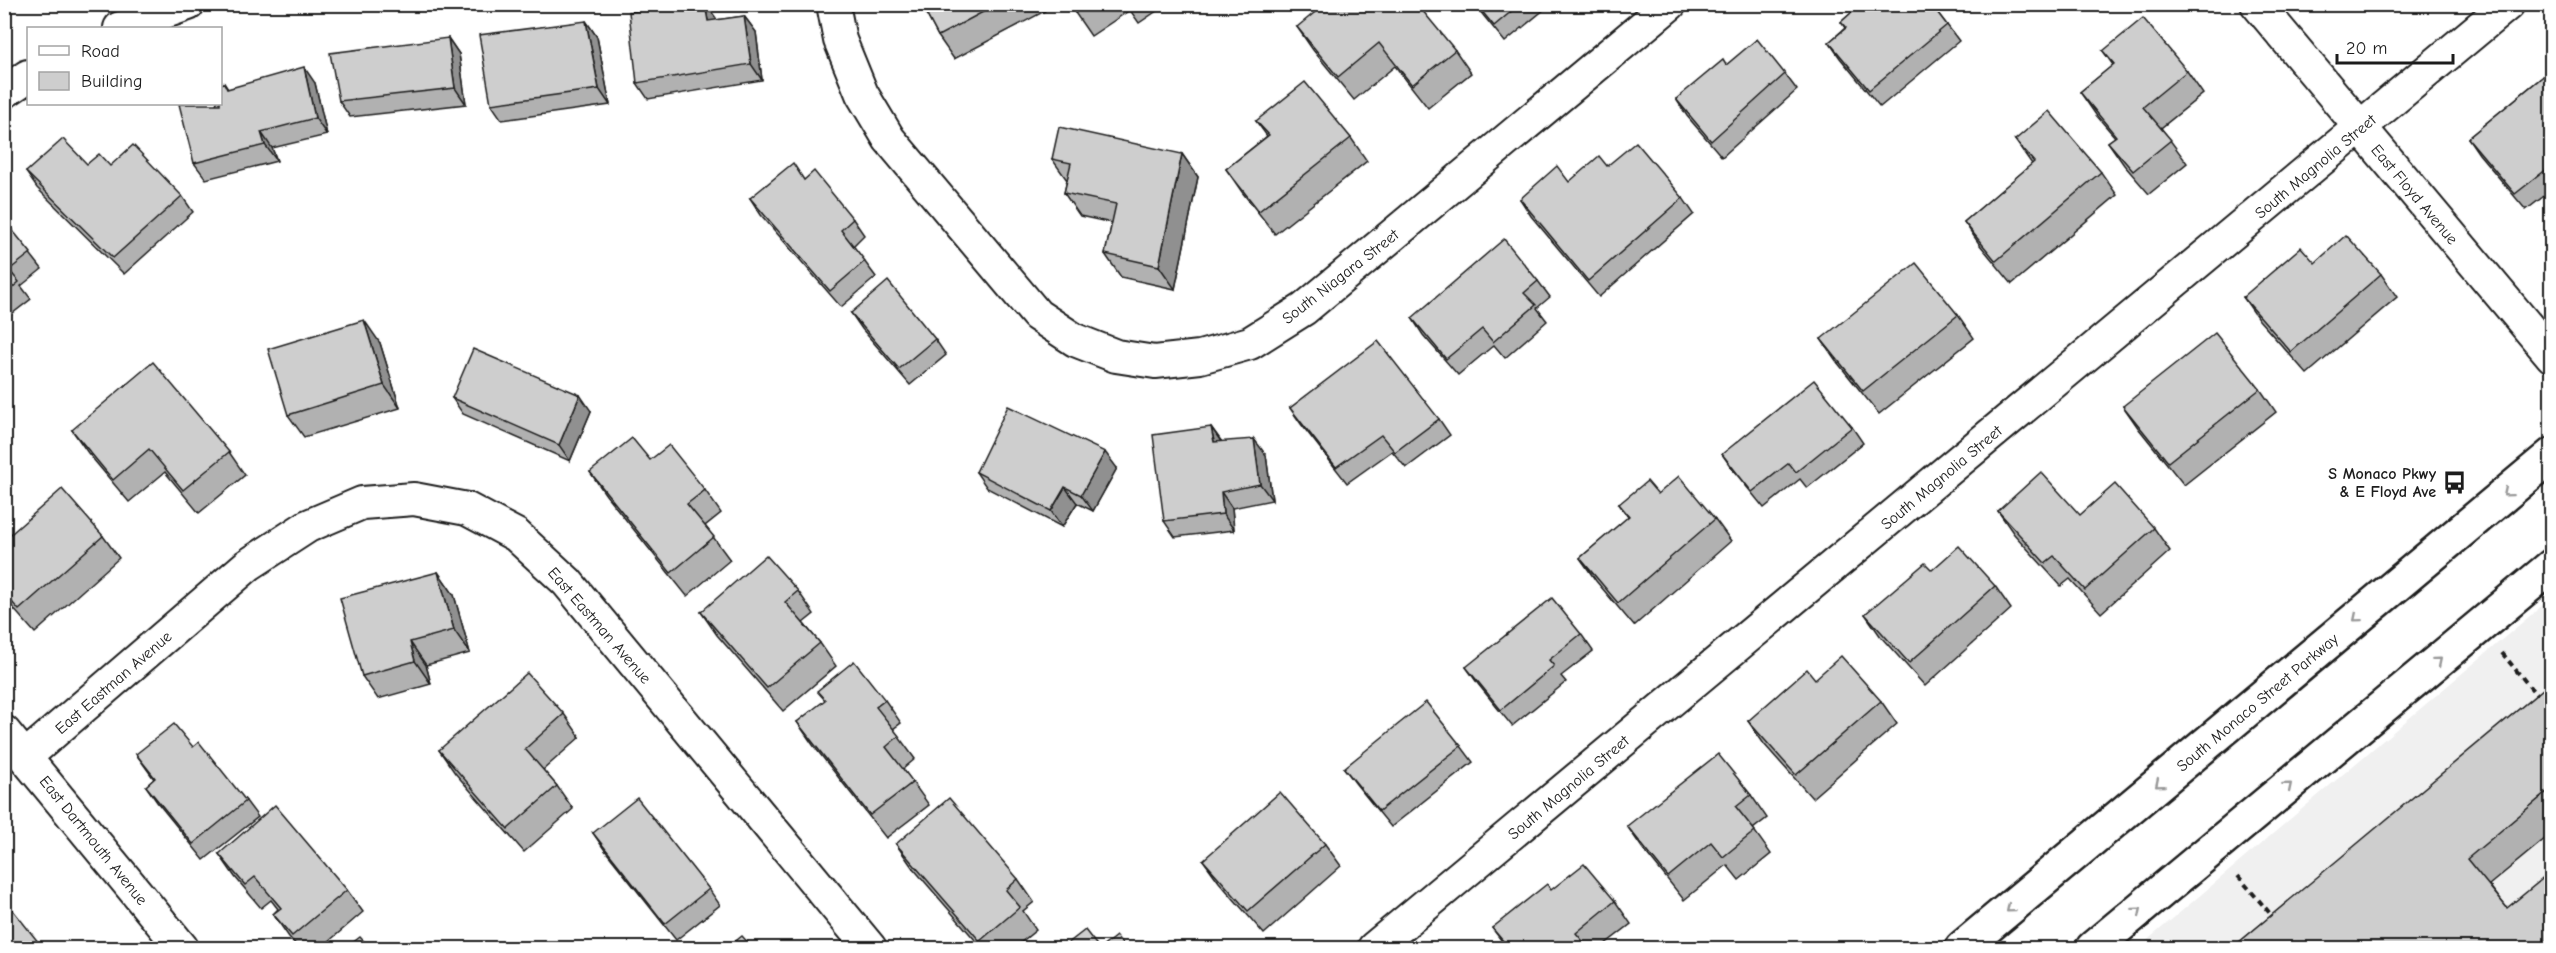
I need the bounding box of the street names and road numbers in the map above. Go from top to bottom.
street label: South Magnolia Street [2252,111,2380,223]
street label: East Floyd Avenue [2367,141,2461,248]
street label: South Niagara Street [1279,225,1403,328]
street label: South Magnolia Street [1878,422,2006,534]
street label: East Eastman Avenue [544,564,655,687]
street label: East Eastman Avenue [52,627,175,738]
street label: South Monaco Street Parkway [2173,629,2343,776]
street label: South Magnolia Street [1505,732,1633,844]
street label: East Dartmouth Avenue [36,772,151,909]

